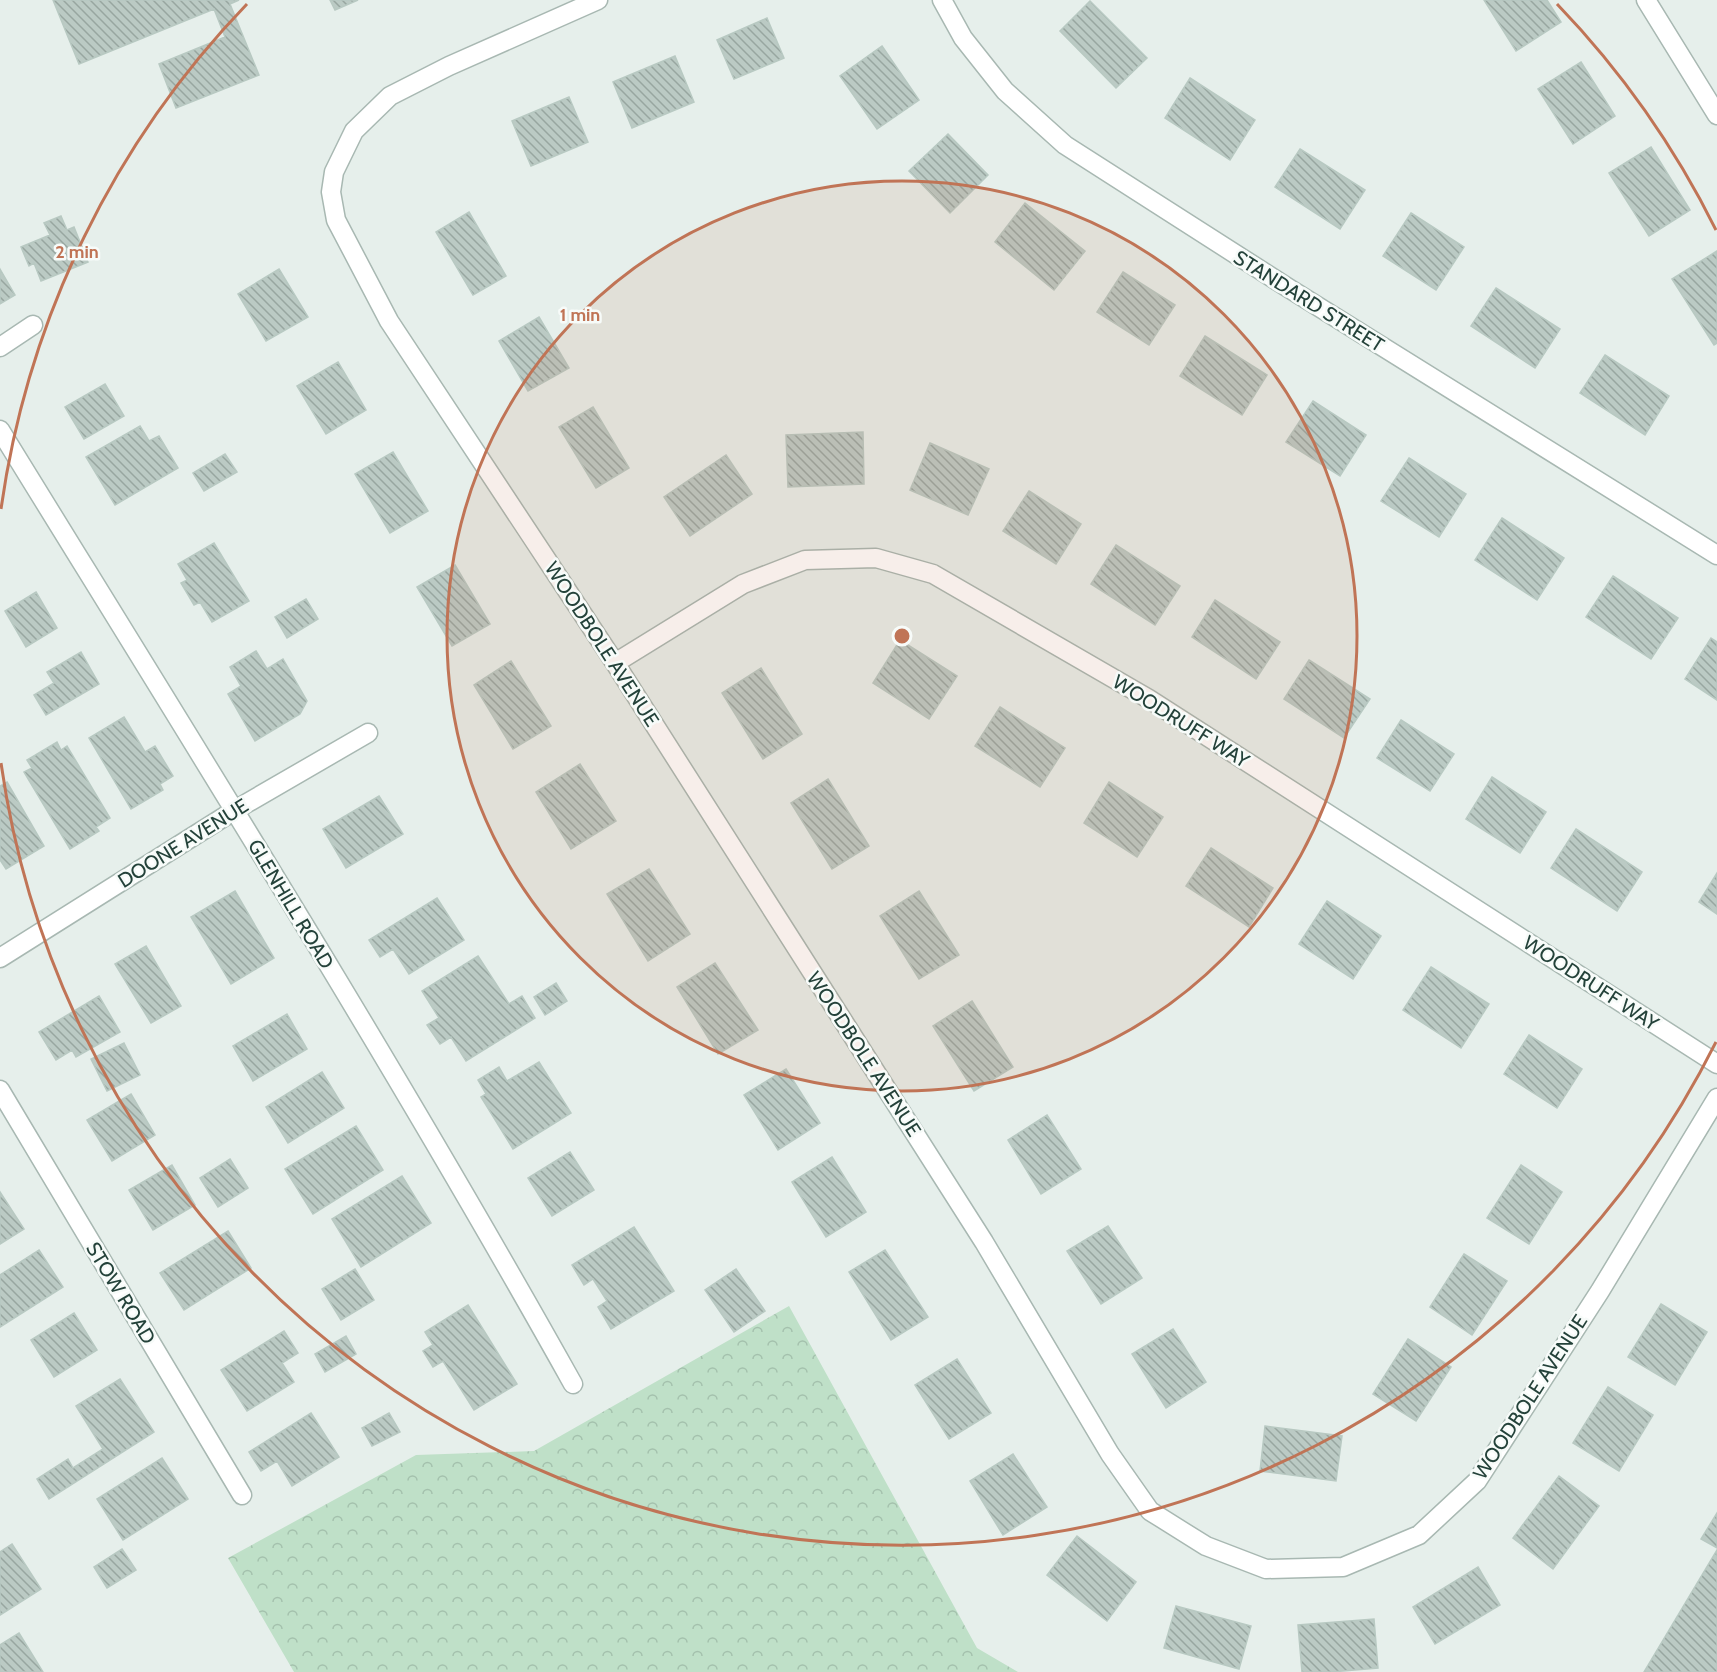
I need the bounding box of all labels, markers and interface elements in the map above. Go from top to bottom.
text: 2 min [55,241,99,263]
street label: STANDARD STREET [1229,245,1389,357]
text: 1 min [560,304,600,326]
street label: WOODBOLE AVENUE [540,557,664,731]
centre of rings [892,626,912,646]
street label: WOODRUFF WAY [1108,669,1254,773]
street label: DOONE AVENUE [113,793,253,893]
street label: GLENHILL ROAD [243,835,339,973]
street label: WOODRUFF WAY [1519,930,1664,1036]
street label: WOODBOLE AVENUE [802,967,926,1141]
street label: STOW ROAD [81,1238,161,1348]
street label: WOODBOLE AVENUE [1468,1310,1592,1484]

